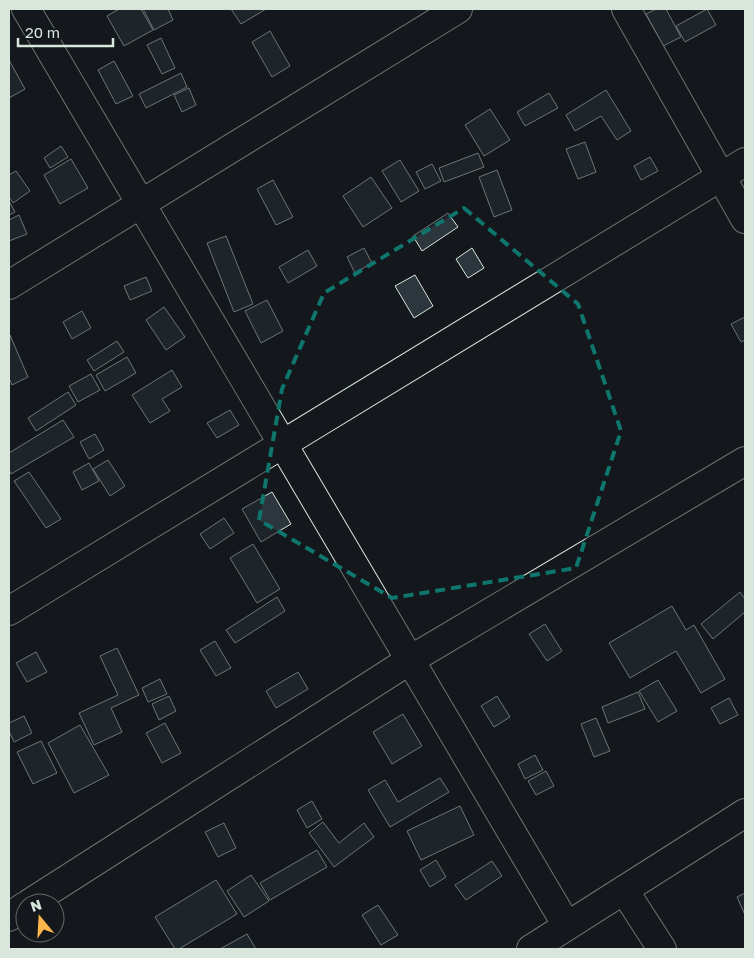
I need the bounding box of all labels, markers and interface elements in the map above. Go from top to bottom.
scale bar [18,15,112,47]
text: 20 m [25,23,60,41]
north arrow [15,893,65,943]
text: N [28,895,44,915]

